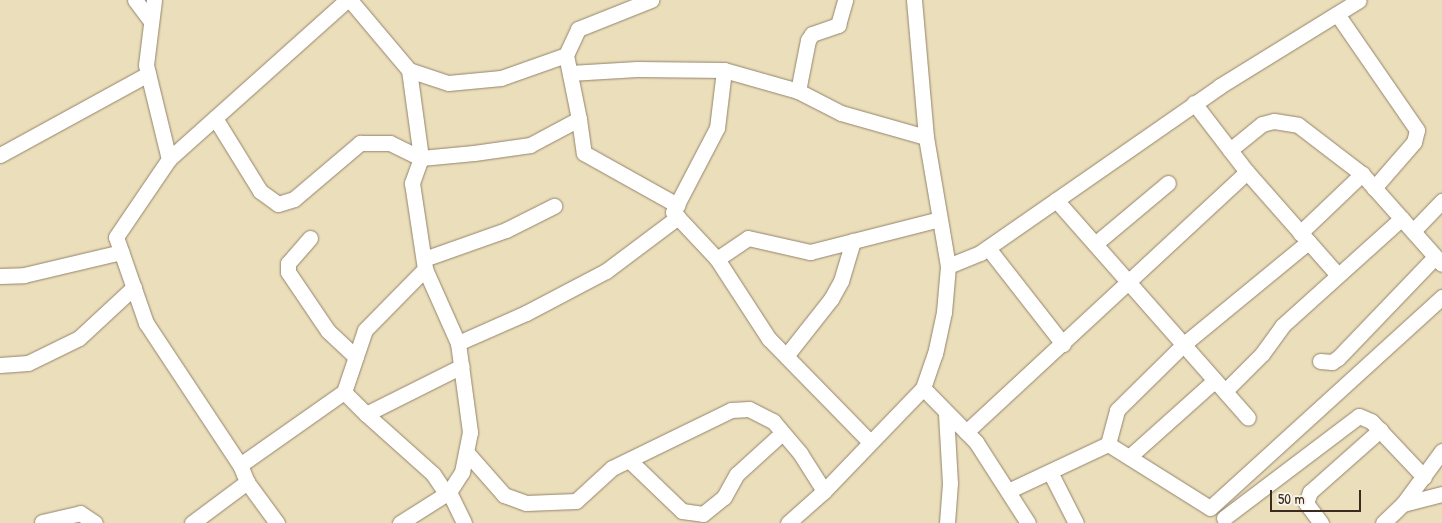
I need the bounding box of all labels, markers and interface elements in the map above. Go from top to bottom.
scale bar [1272,480,1363,512]
text: 50 m [1278,488,1305,509]

